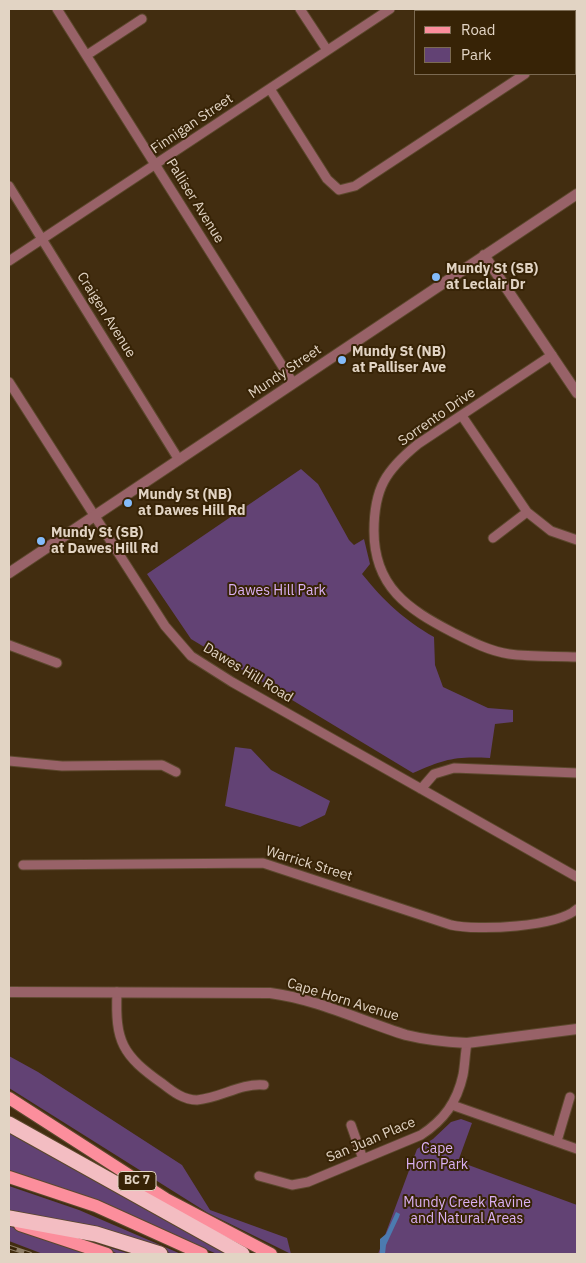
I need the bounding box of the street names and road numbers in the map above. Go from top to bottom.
street label: Finnigan Street [148,90,236,158]
street label: Palliser Avenue [162,156,228,246]
street label: Craigen Avenue [73,269,139,361]
street label: Mundy Street [245,342,325,402]
street label: Sorrento Drive [395,384,479,450]
street label: Dawes Hill Road [200,640,296,706]
street label: Warrick Street [264,843,354,885]
street label: Cape Horn Avenue [285,975,401,1025]
street label: San Juan Place [324,1114,418,1166]
road number: BC 7 [118,1172,156,1190]

